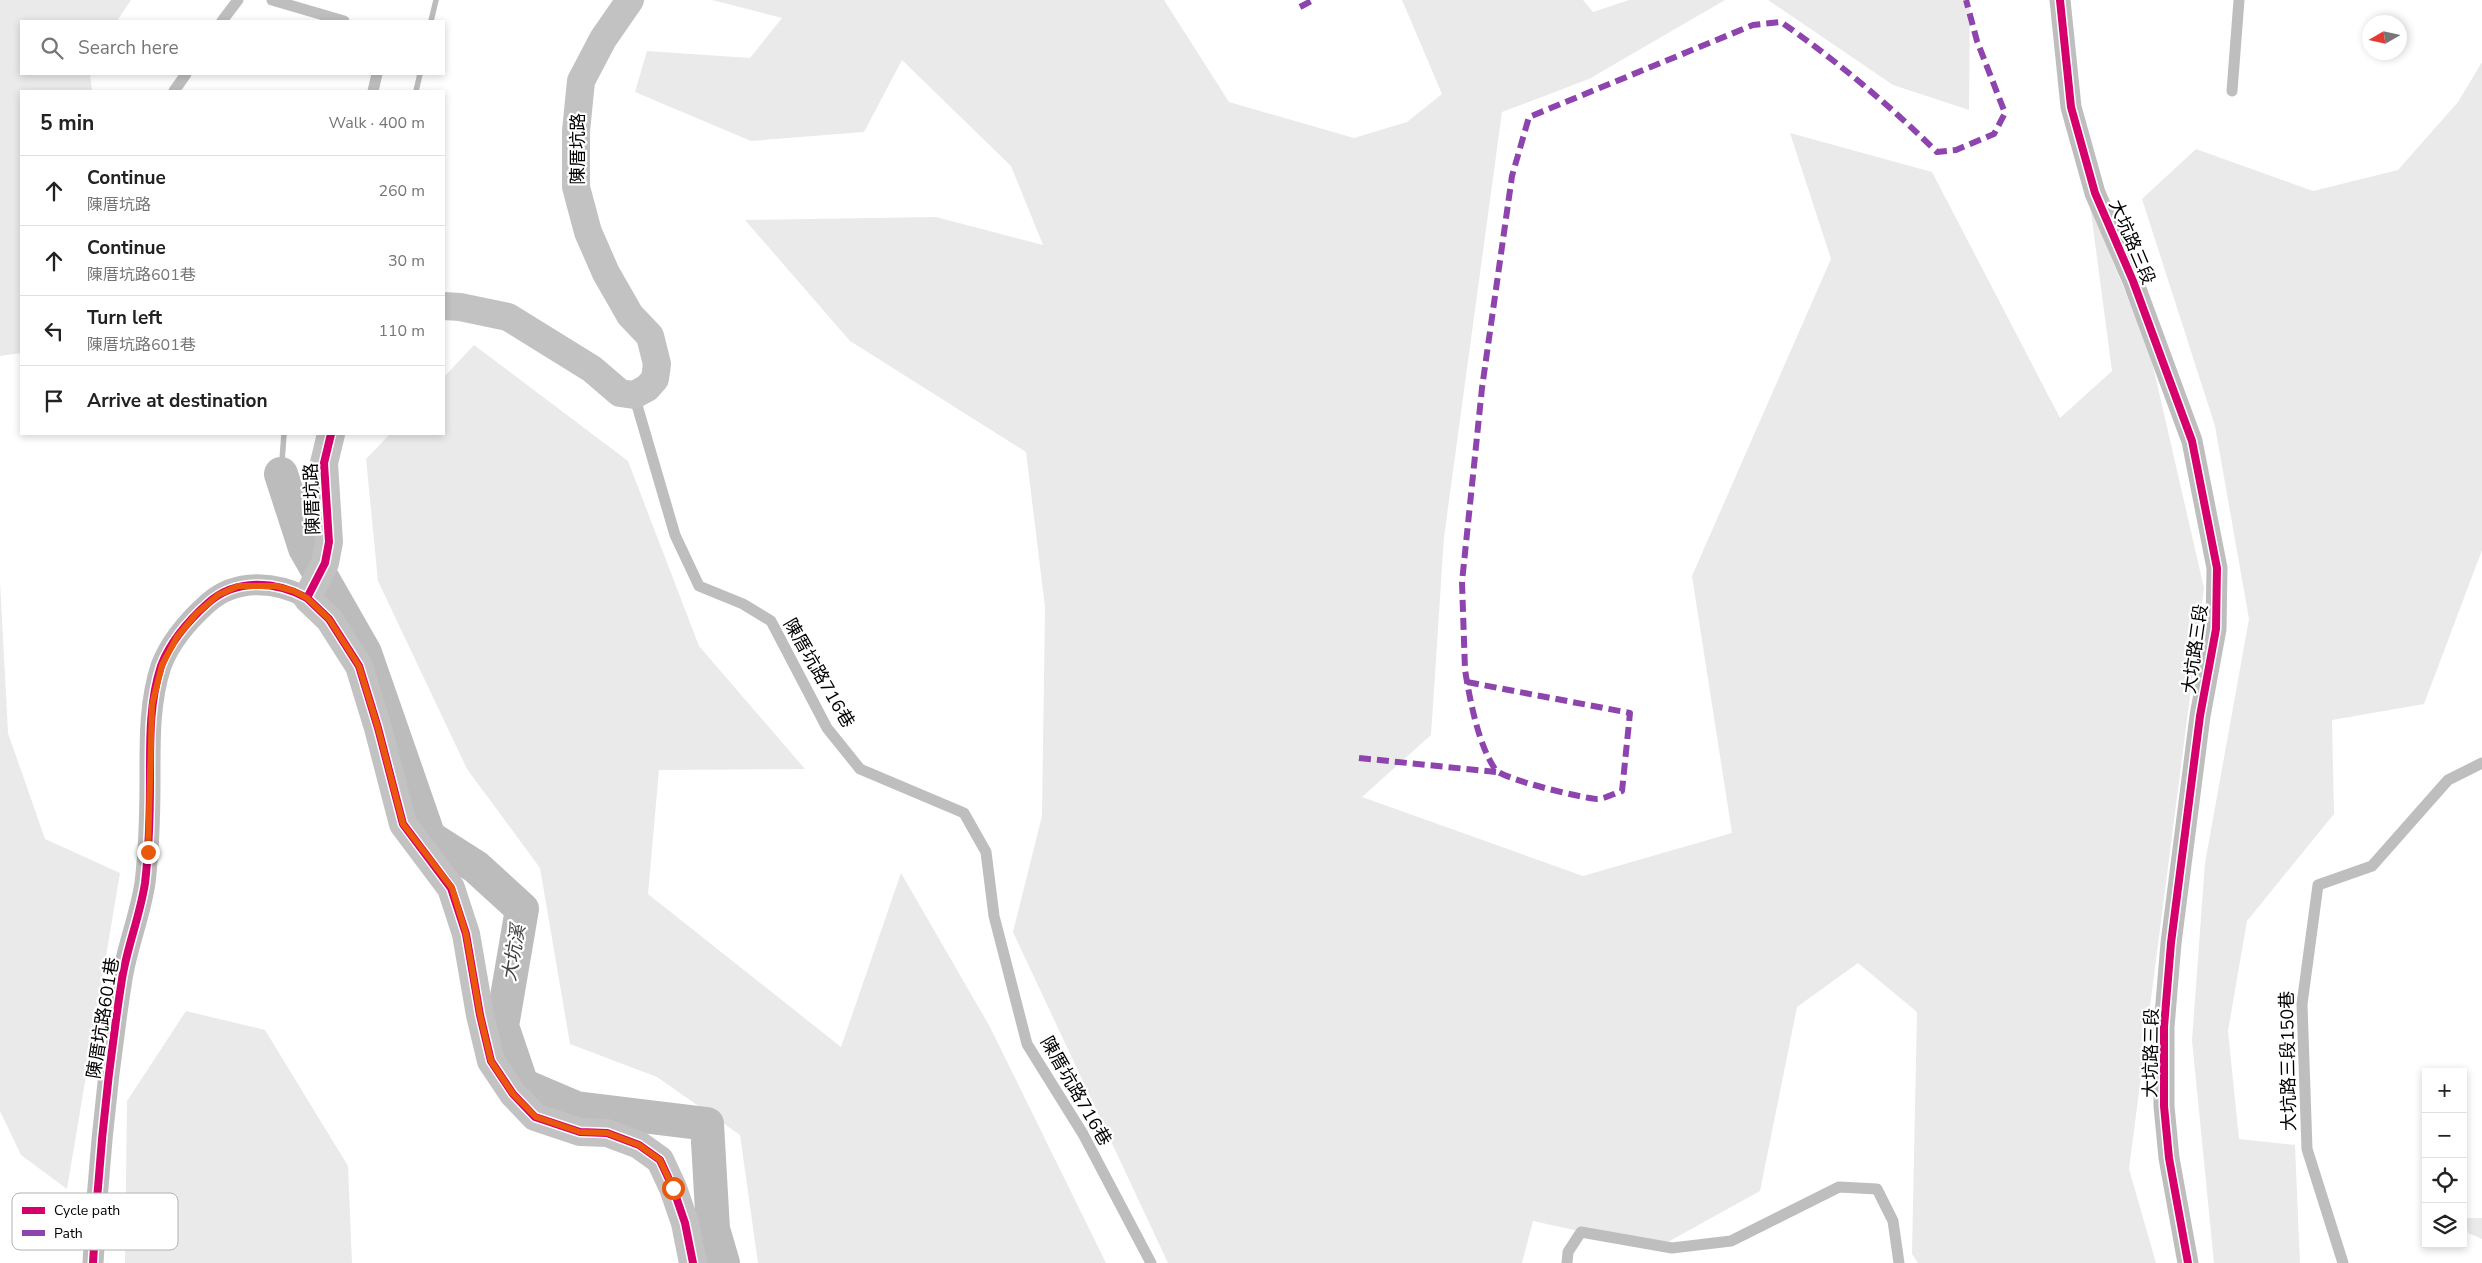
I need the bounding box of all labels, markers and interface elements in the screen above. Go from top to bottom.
north arrow [2362,15,2407,60]
search box [20,20,445,75]
icon: search [38,34,66,62]
text: Search here [78,35,179,61]
text: 5 min [40,109,94,137]
text: Walk · 400 m [329,112,425,134]
street label: 陳厝坑路 [566,113,590,185]
text: Continue [87,165,166,191]
icon: ahead [40,177,68,205]
text: 260 m [378,180,425,202]
text: 陳厝坑路 [87,194,151,216]
street label: 大坑路三段 [2103,196,2161,288]
text: Continue [87,235,166,261]
icon: ahead [40,247,68,275]
text: 30 m [388,250,425,272]
text: 陳厝坑路601巷 [87,264,196,286]
text: Turn left [87,305,162,331]
icon: left [40,317,68,345]
text: 110 m [378,320,425,342]
text: 陳厝坑路601巷 [87,334,196,356]
icon: arrive [40,387,68,415]
text: Arrive at destination [87,388,268,414]
street label: 陳厝坑路 [299,463,325,535]
street label: 大坑路三段 [2177,603,2213,695]
street label: 陳厝坑路716巷 [778,614,860,732]
route end [137,841,160,864]
water label: 大坑溪 [496,920,532,983]
street label: 陳厝坑路601巷 [82,956,124,1080]
street label: 大坑路三段150巷 [2275,991,2301,1131]
street label: 大坑路三段 [2138,1008,2164,1098]
street label: 陳厝坑路716巷 [1035,1032,1117,1150]
map controls [2422,1068,2467,1248]
button: + [2422,1068,2467,1113]
button: − [2422,1113,2467,1158]
button: locate [2422,1158,2467,1203]
route start [662,1177,685,1200]
legend [12,1193,178,1250]
text: Cycle path [54,1201,120,1220]
button: layers [2422,1203,2467,1248]
text: Path [54,1224,83,1243]

